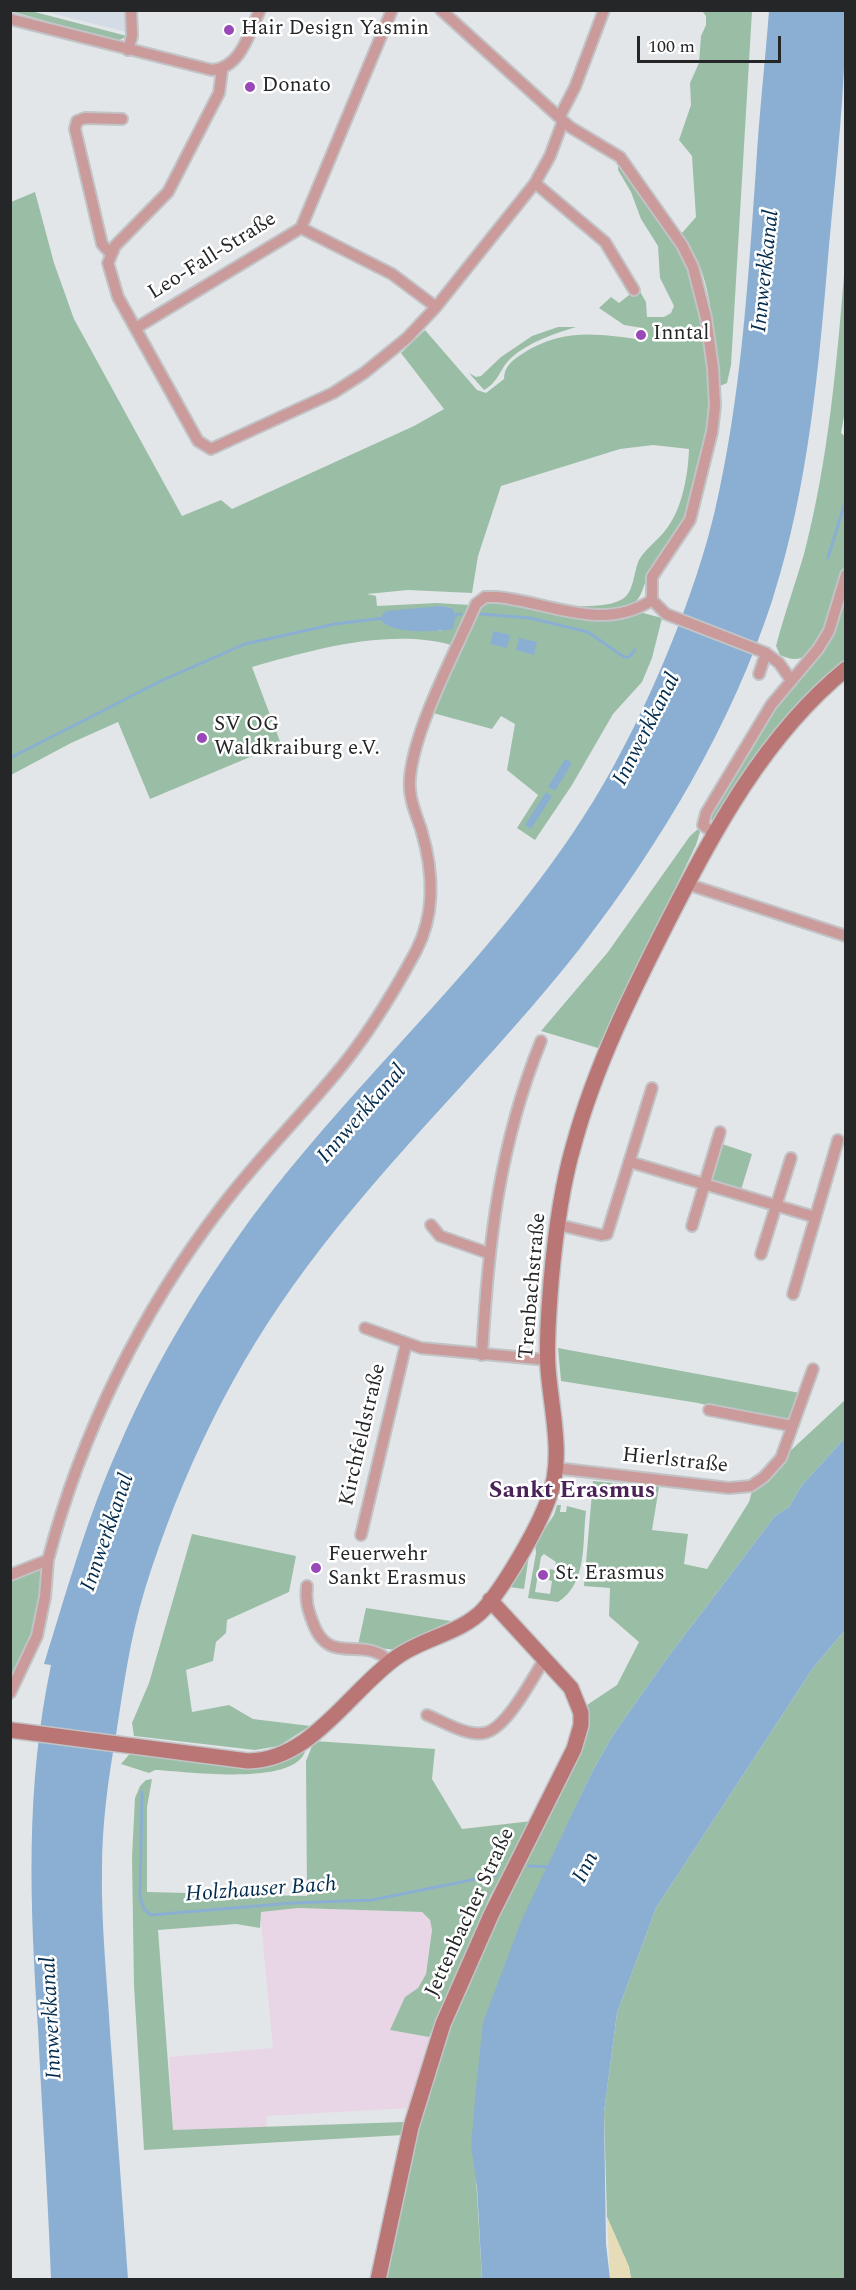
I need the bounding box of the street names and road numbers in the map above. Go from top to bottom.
street label: Leo-Fall-Straße [144,208,282,306]
street label: Trenbachstraße [515,1212,553,1360]
street label: Kirchfeldstraße [335,1361,393,1509]
street label: Hierlstraße [621,1444,729,1480]
street label: Jettenbacher Straße [421,1824,521,2002]

